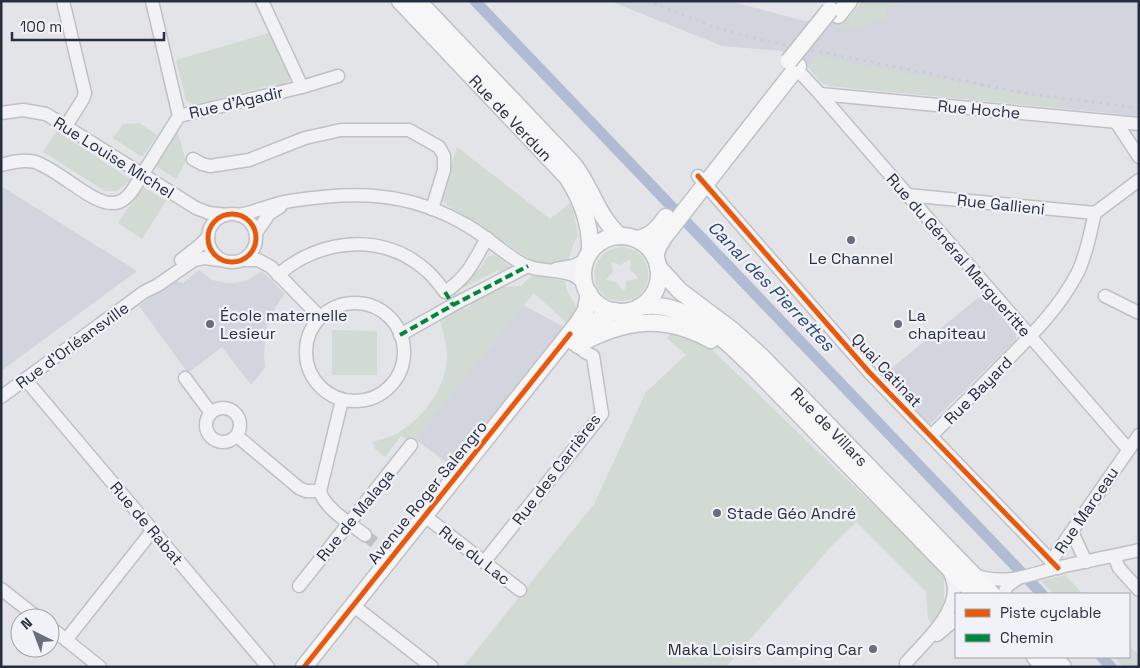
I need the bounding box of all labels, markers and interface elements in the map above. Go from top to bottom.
scale bar [12,10,165,42]
text: 100 m [20,17,62,36]
street label: Rue de Verdun [464,70,557,166]
street label: Rue d'Agadir [187,81,285,124]
street label: Rue Hoche [937,95,1021,124]
street label: Rue Louise Michel [50,112,178,203]
street label: Rue du Général Margueritte [882,169,1036,342]
street label: Rue Gallieni [956,189,1046,220]
water label: Canal des Pierrettes [703,216,840,356]
marker: Le Channel [845,234,857,246]
place label: Le Channel [809,248,893,269]
street label: Rue d'Orléansville [12,297,133,394]
place label: École maternelle Lesieur [220,305,348,344]
place label: La chapiteau [908,305,986,344]
marker: École maternelle Lesieur [204,318,216,330]
marker: La chapiteau [892,318,904,330]
street label: Quai Catinat [847,329,926,412]
street label: Rue Bayard [940,352,1017,429]
street label: Rue de Villars [786,383,872,471]
street label: Rue des Carrières [508,409,605,529]
street label: Avenue Roger Salengro [363,416,492,568]
street label: Rue Marceau [1050,463,1123,558]
street label: Rue de Malaga [312,465,399,566]
street label: Rue de Rabat [105,477,188,570]
place label: Stade Géo André [727,503,856,524]
marker: Stade Géo André [711,507,723,519]
street label: Rue du Lac [435,521,515,590]
legend [955,593,1130,658]
text: Piste cyclable [1000,603,1102,622]
north arrow [10,608,60,658]
text: N [17,614,36,633]
text: Chemin [1000,628,1053,647]
place label: Maka Loisirs Camping Car [668,639,863,660]
marker: Maka Loisirs Camping Car [867,643,879,655]

